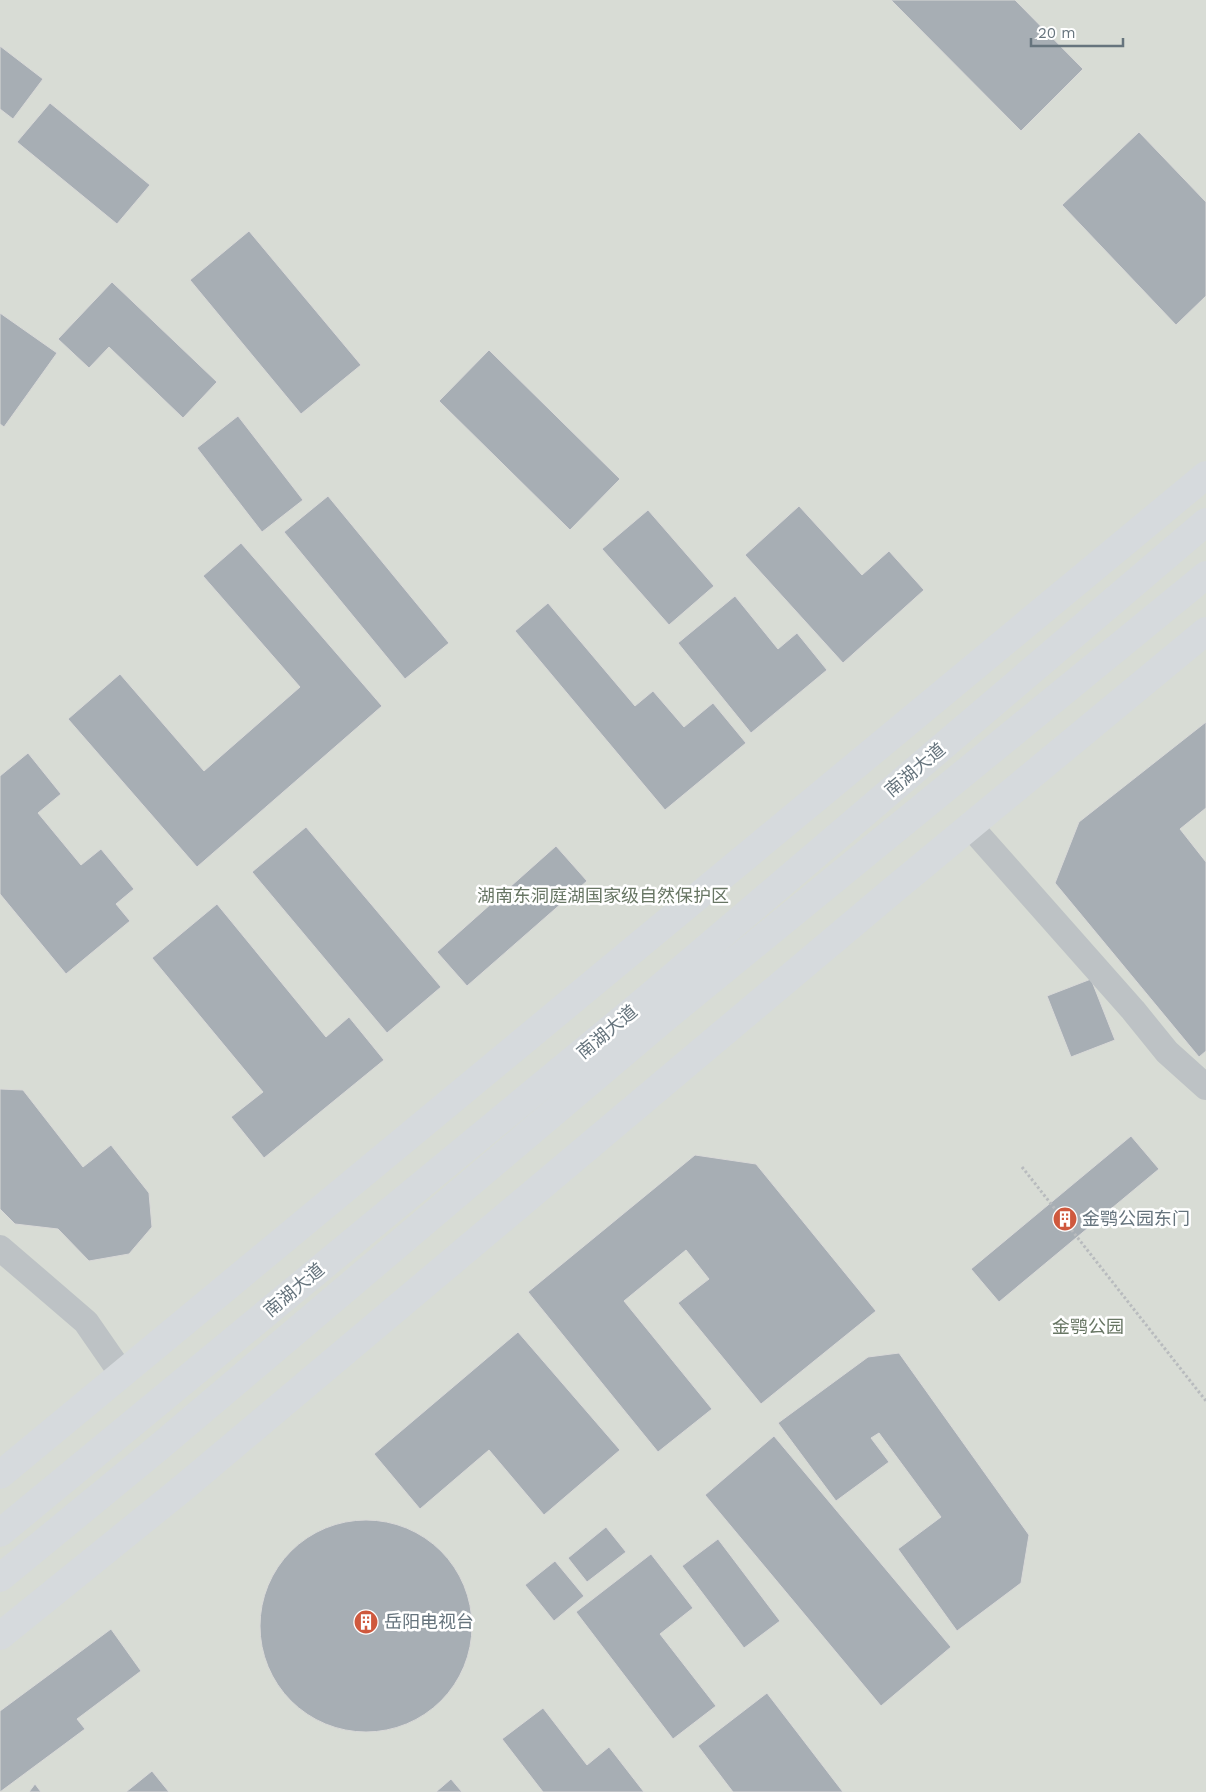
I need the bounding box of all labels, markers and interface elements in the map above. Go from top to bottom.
scale bar [1031,15,1124,47]
text: 20 m [1038,24,1076,42]
street label: 南湖大道 [880,738,949,801]
park label: 湖南东洞庭湖国家级自然保护区 [477,885,729,906]
street label: 南湖大道 [572,1000,641,1063]
building icon: 金鹗公园东门 [1052,1206,1078,1232]
place label: 金鹗公园东门 [1082,1208,1190,1229]
street label: 南湖大道 [259,1258,328,1321]
park label: 金鹗公园 [1052,1316,1124,1337]
building icon: 岳阳电视台 [353,1609,379,1635]
place label: 岳阳电视台 [384,1611,474,1632]

